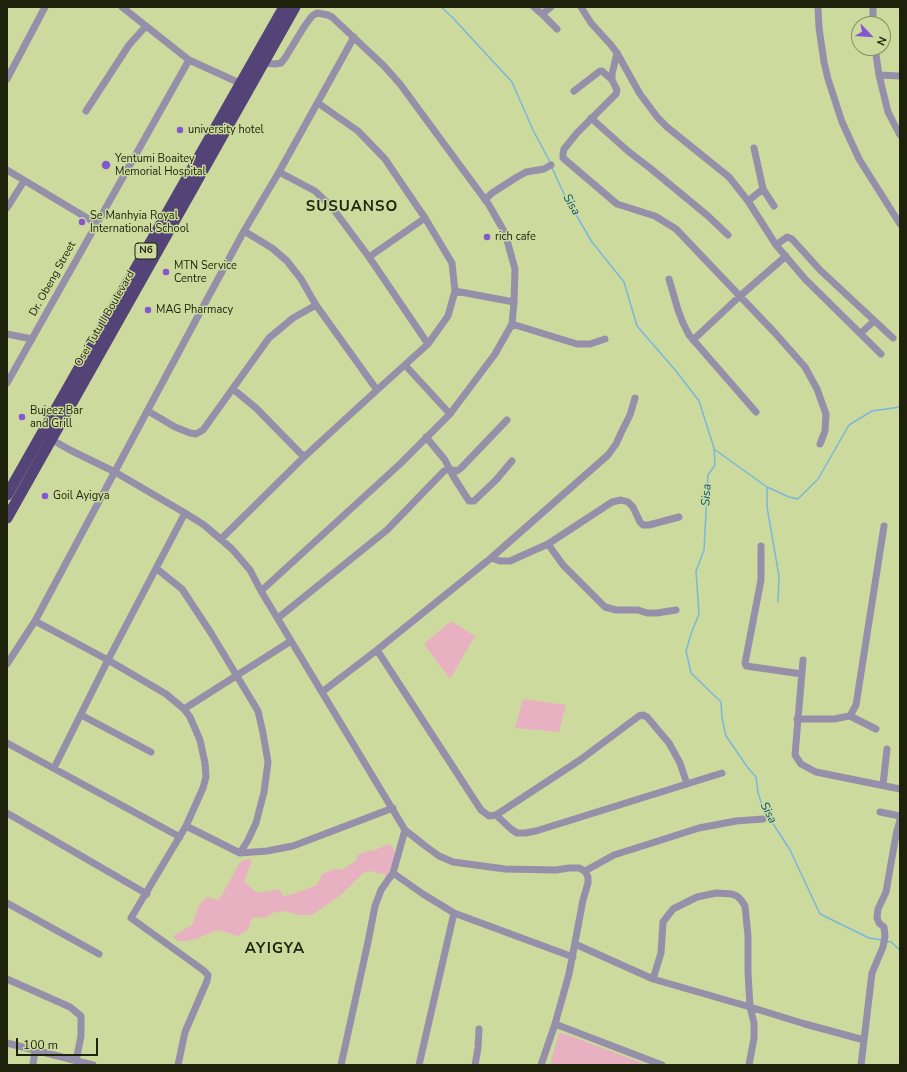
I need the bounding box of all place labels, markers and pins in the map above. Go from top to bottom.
place label: university hotel [188,123,264,137]
marker: university hotel [175,125,185,135]
place label: Yentumi Boaitey Memorial Hospital [115,152,206,178]
marker: Yentumi Boaitey Memorial Hospital [100,159,112,171]
place label: Se Manhyia Royal International School [90,209,189,235]
marker: Se Manhyia Royal International School [77,217,87,227]
place label: rich cafe [495,230,536,244]
marker: rich cafe [482,232,492,242]
place label: MTN Service Centre [174,259,237,285]
marker: MTN Service Centre [161,267,171,277]
place label: MAG Pharmacy [156,303,233,317]
marker: MAG Pharmacy [143,305,153,315]
place label: Bujeez Bar and Grill [30,404,83,430]
marker: Bujeez Bar and Grill [17,412,27,422]
place label: Goil Ayigya [53,489,109,503]
marker: Goil Ayigya [40,491,50,501]

